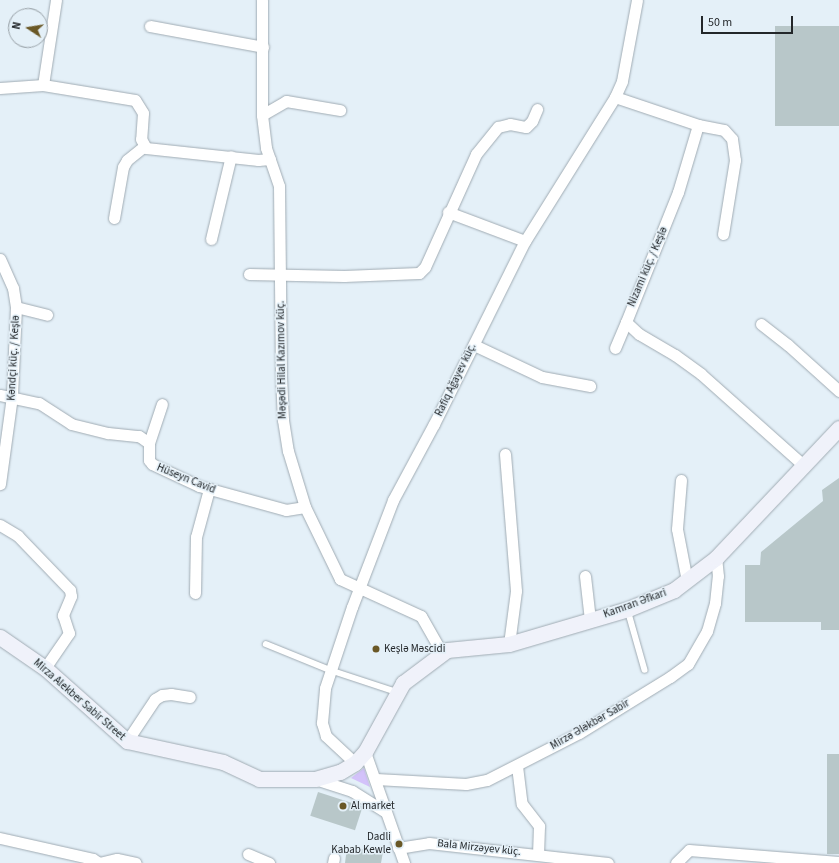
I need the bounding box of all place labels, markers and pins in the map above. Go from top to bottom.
place label: Keşlə Məscidi [384,642,445,656]
marker: Keşlə Məscidi [371,644,381,654]
place label: Al market [351,799,395,813]
marker: Al market [338,801,348,811]
place label: Dadli Kabab Kewle [331,831,391,857]
marker: Dadli Kabab Kewle [394,839,404,849]

